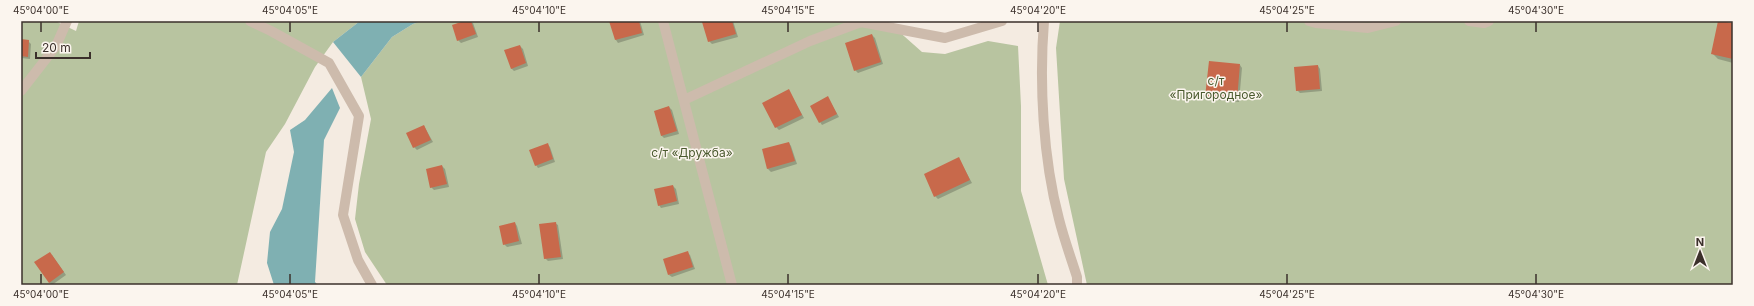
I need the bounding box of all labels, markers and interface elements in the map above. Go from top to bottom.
text: 45°04'00"E [13,4,69,16]
text: 45°04'05"E [262,4,318,16]
text: 45°04'10"E [512,4,566,16]
text: 45°04'15"E [761,4,815,16]
text: 45°04'20"E [1010,4,1066,16]
text: 45°04'25"E [1259,4,1315,16]
text: 45°04'30"E [1508,4,1564,16]
scale bar [36,34,90,60]
text: 20 m [42,40,71,55]
park label: с/т «Пригородное» [1170,73,1262,102]
park label: с/т «Дружба» [651,145,733,160]
north arrow [1680,232,1720,272]
text: N [1696,235,1704,249]
text: 45°04'00"E [13,288,69,300]
text: 45°04'05"E [262,288,318,300]
text: 45°04'10"E [512,288,566,300]
text: 45°04'15"E [761,288,815,300]
text: 45°04'20"E [1010,288,1066,300]
text: 45°04'25"E [1259,288,1315,300]
text: 45°04'30"E [1508,288,1564,300]

